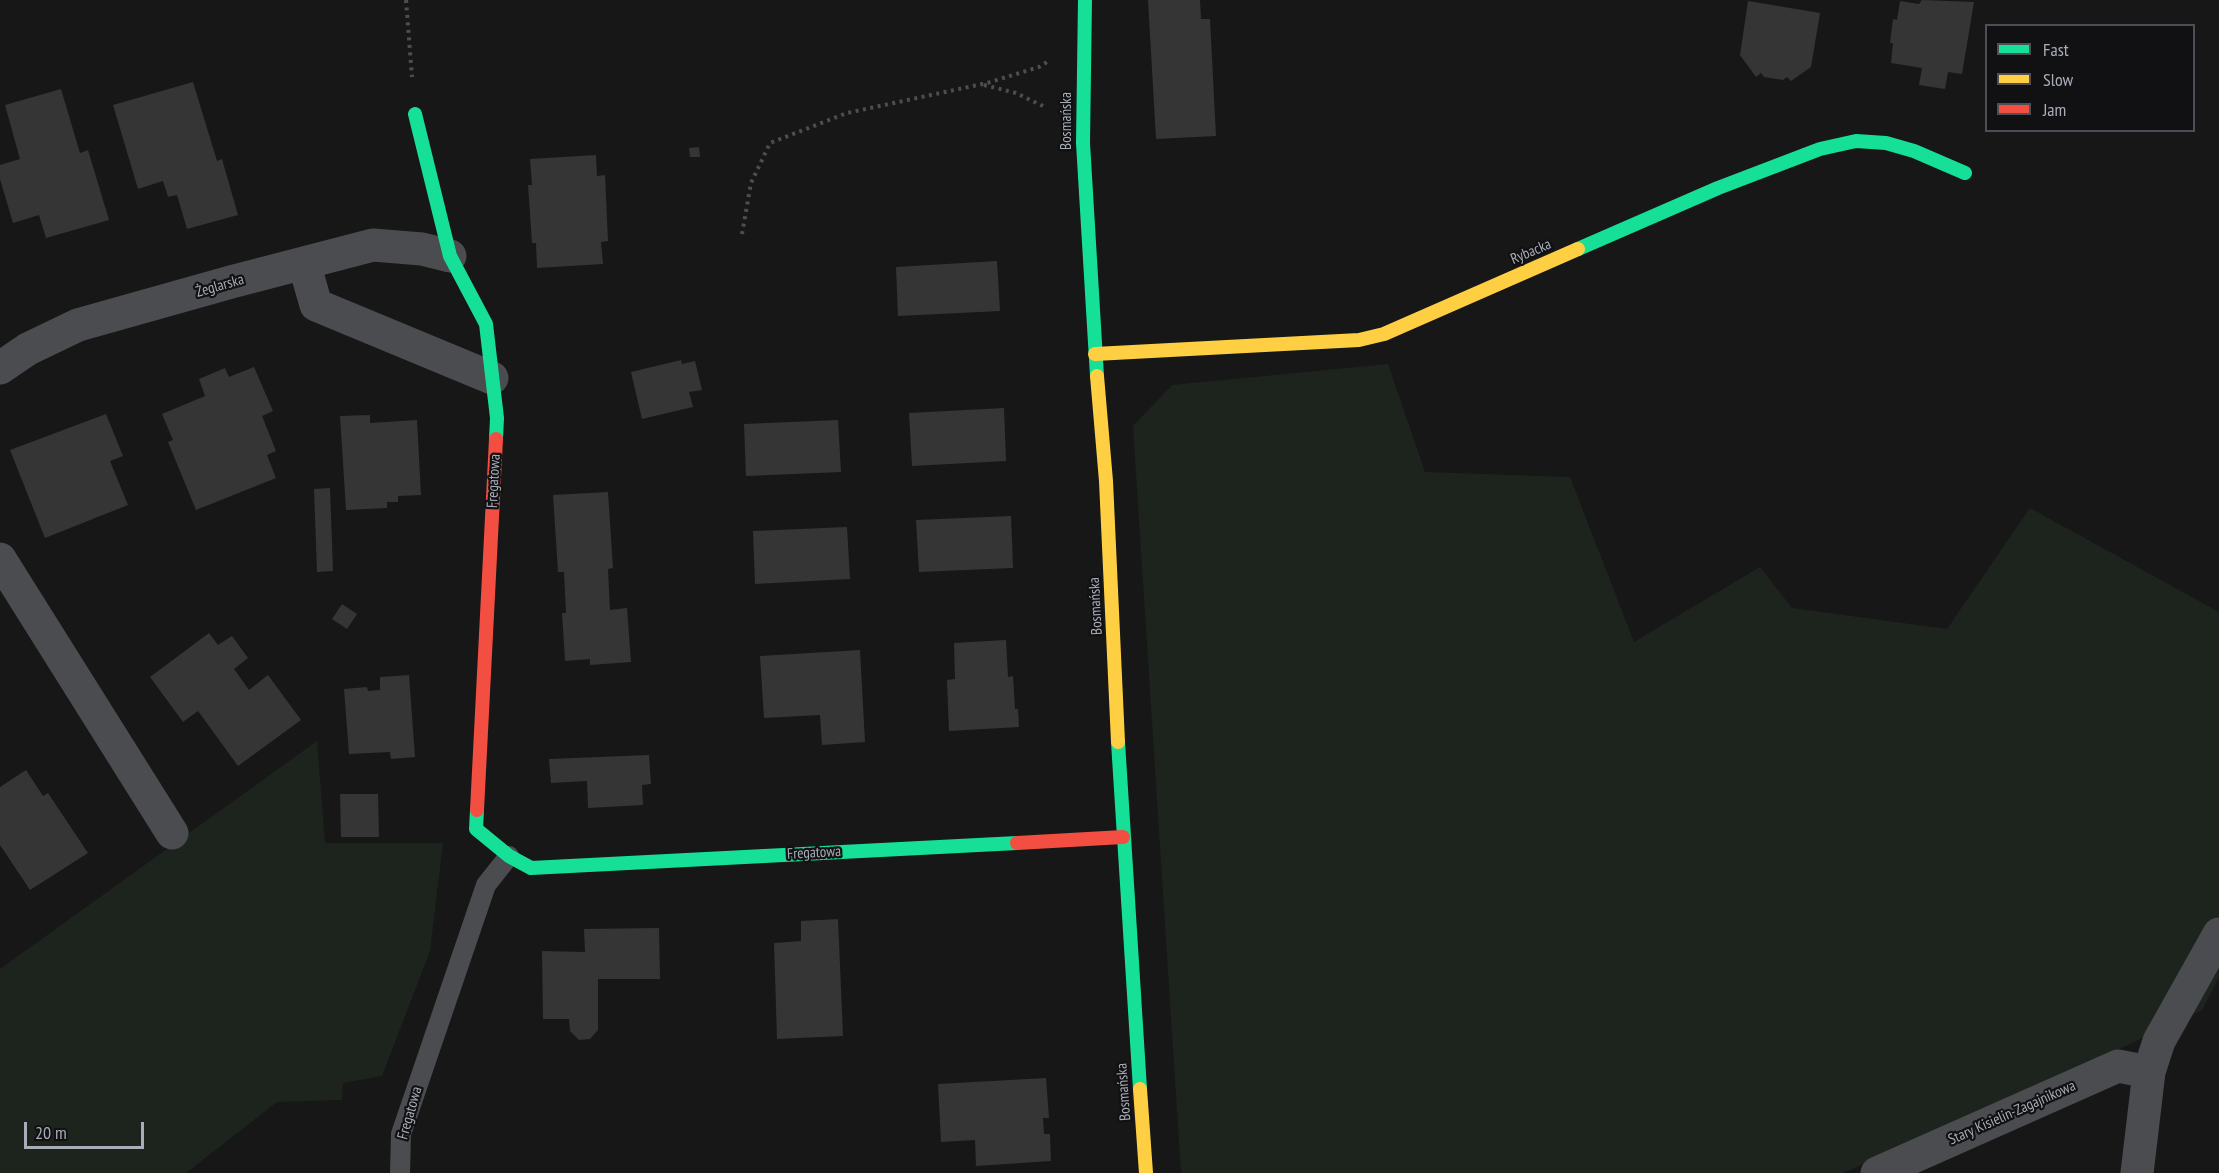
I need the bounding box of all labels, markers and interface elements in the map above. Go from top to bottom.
legend [1985,24,2195,132]
text: Fast [2043,38,2069,61]
text: Slow [2043,68,2073,91]
street label: Bosmańska [1058,92,1076,150]
text: Jam [2043,98,2066,121]
street label: Rybacka [1508,235,1554,269]
street label: Żeglarska [194,271,246,301]
street label: Fregatowa [484,454,504,508]
street label: Bosmańska [1085,577,1107,635]
street label: Fregatowa [787,843,841,863]
street label: Bosmańska [1113,1063,1135,1121]
street label: Stary Kisielin-Zagajnikowa [1946,1077,2078,1149]
street label: Fregatowa [394,1085,426,1141]
scale bar [27,1110,147,1148]
text: 20 m [35,1121,67,1144]

